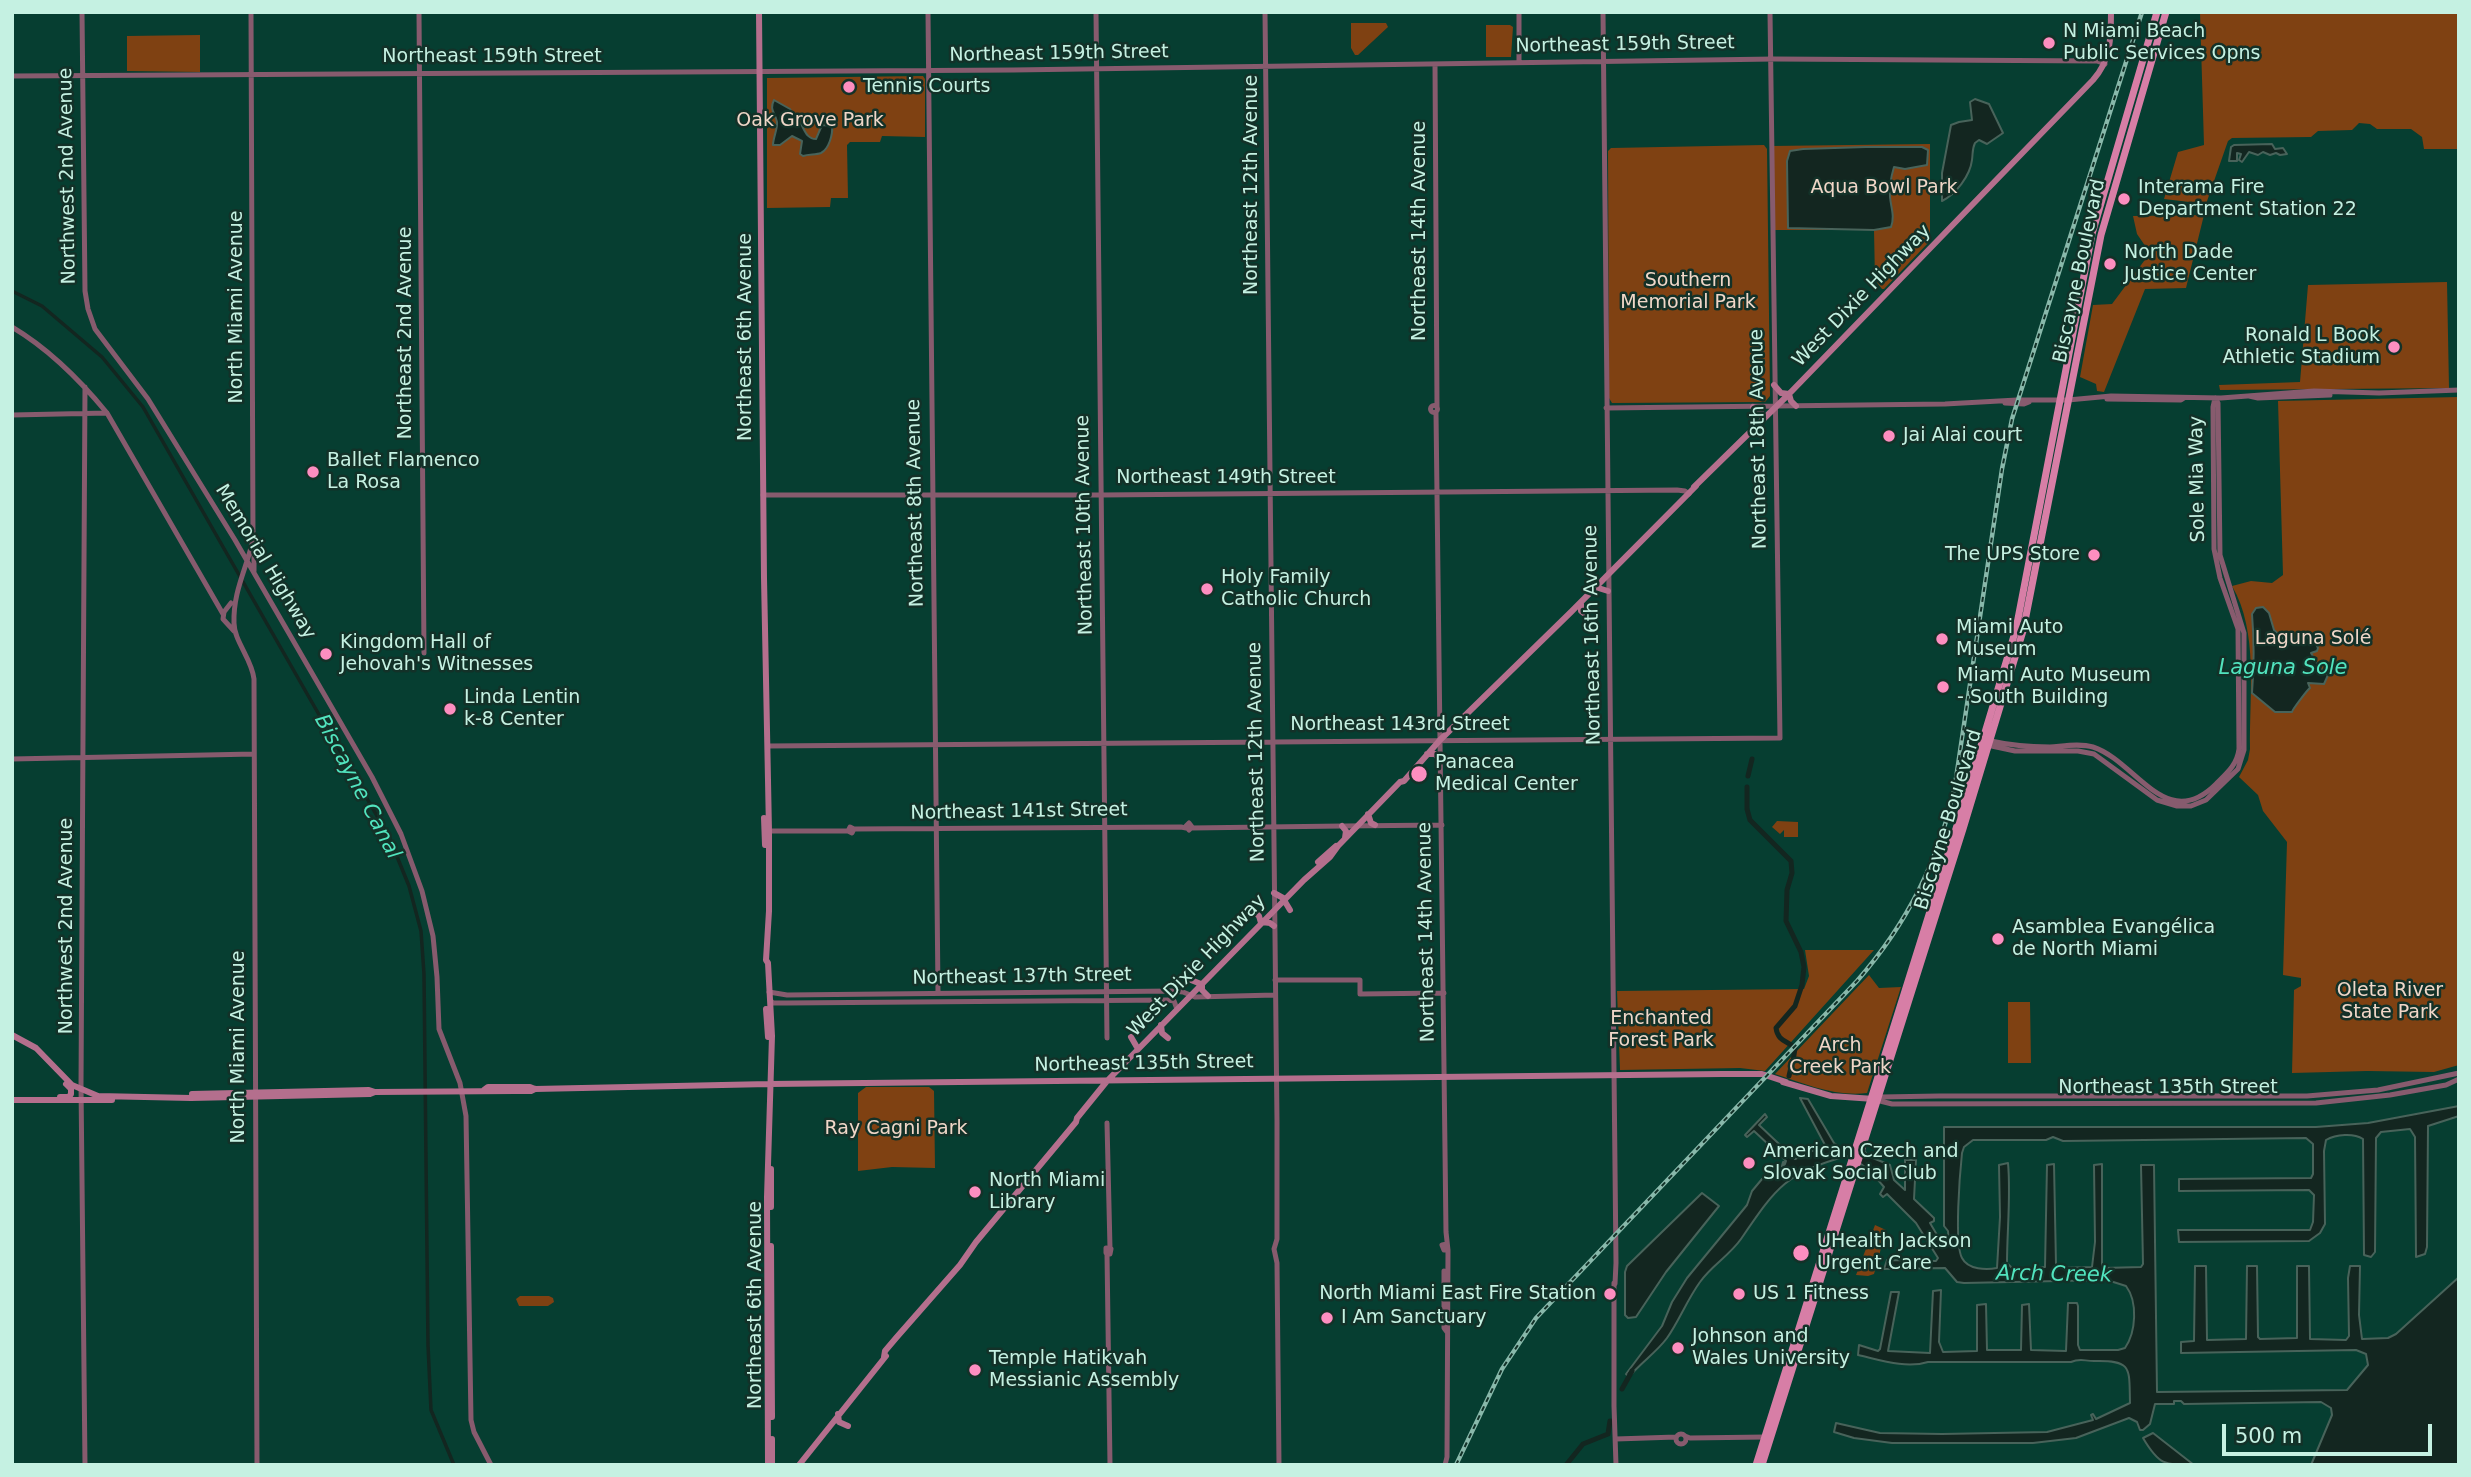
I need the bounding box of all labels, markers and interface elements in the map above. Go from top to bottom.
place label: N Miami Beach Public Services Opns [2063,21,2260,65]
street label: Northeast 159th Street [1515,32,1735,58]
marker: N Miami Beach Public Services Opns [2041,35,2057,51]
street label: Northeast 159th Street [949,41,1169,67]
street label: Northeast 159th Street [382,46,602,68]
street label: Northwest 2nd Avenue [55,68,81,284]
street label: Northeast 12th Avenue [1241,75,1263,295]
place label: Tennis Courts [863,76,990,98]
marker: Tennis Courts [841,79,857,95]
park label: Oak Grove Park [736,110,884,132]
street label: Northeast 14th Avenue [1409,121,1431,341]
park label: Aqua Bowl Park [1810,177,1958,199]
street label: Biscayne Boulevard [2049,177,2111,365]
place label: Interama Fire Department Station 22 [2138,177,2357,221]
marker: Interama Fire Department Station 22 [2116,191,2132,207]
street label: North Miami Avenue [226,211,248,403]
street label: West Dixie Highway [1788,220,1936,372]
street label: Northeast 2nd Avenue [395,227,417,439]
street label: Northeast 6th Avenue [735,233,757,441]
place label: North Dade Justice Center [2124,242,2256,286]
marker: North Dade Justice Center [2102,256,2118,272]
park label: Southern Memorial Park [1620,270,1756,314]
place label: Ronald L Book Athletic Stadium [2223,325,2380,369]
street label: Northeast 18th Avenue [1746,329,1772,549]
marker: Ronald L Book Athletic Stadium [2386,339,2402,355]
street label: Northeast 8th Avenue [903,399,929,607]
street label: Northeast 10th Avenue [1072,415,1098,635]
street label: Sole Mia Way [2185,416,2211,542]
place label: Jai Alai court [1903,425,2022,447]
marker: Jai Alai court [1881,428,1897,444]
place label: Ballet Flamenco La Rosa [327,450,480,494]
marker: Ballet Flamenco La Rosa [305,464,321,480]
street label: Northeast 149th Street [1116,467,1336,489]
street label: Memorial Highway [210,481,320,643]
street label: Northeast 16th Avenue [1580,525,1606,745]
place label: The UPS Store [1945,544,2080,566]
marker: The UPS Store [2086,547,2102,563]
place label: Holy Family Catholic Church [1221,567,1371,611]
marker: Holy Family Catholic Church [1199,581,1215,597]
place label: Miami Auto Museum [1956,617,2063,661]
park label: Laguna Solé [2255,628,2371,650]
marker: Miami Auto Museum [1934,631,1950,647]
place label: Kingdom Hall of Jehovah's Witnesses [340,632,533,676]
street label: Northeast 12th Avenue [1244,642,1270,862]
marker: Kingdom Hall of Jehovah's Witnesses [318,646,334,662]
water label: Laguna Sole [2219,656,2347,682]
place label: Miami Auto Museum - South Building [1957,665,2151,709]
marker: Miami Auto Museum - South Building [1935,679,1951,695]
place label: Linda Lentin k-8 Center [464,687,580,731]
marker: Linda Lentin k-8 Center [442,701,458,717]
water label: Biscayne Canal [308,710,406,864]
street label: Northeast 143rd Street [1290,714,1510,736]
street label: Biscayne Boulevard [1911,727,1987,913]
place label: Panacea Medical Center [1435,752,1578,796]
marker: Panacea Medical Center [1409,764,1429,784]
street label: Northeast 141st Street [910,799,1128,825]
street label: Northwest 2nd Avenue [56,818,78,1034]
street label: Northeast 14th Avenue [1414,822,1440,1042]
street label: West Dixie Highway [1123,890,1271,1042]
place label: Asamblea Evangélica de North Miami [2012,917,2215,961]
marker: Asamblea Evangélica de North Miami [1990,931,2006,947]
street label: North Miami Avenue [228,951,250,1143]
street label: Northeast 137th Street [912,964,1132,990]
park label: Oleta River State Park [2337,980,2443,1024]
park label: Enchanted Forest Park [1608,1008,1714,1052]
park label: Arch Creek Park [1789,1035,1891,1079]
street label: Northeast 135th Street [1034,1051,1254,1077]
street label: Northeast 135th Street [2058,1077,2278,1099]
park label: Ray Cagni Park [824,1118,968,1140]
place label: American Czech and Slovak Social Club [1763,1141,1959,1185]
marker: American Czech and Slovak Social Club [1741,1155,1757,1171]
place label: North Miami Library [989,1170,1105,1214]
marker: North Miami Library [967,1184,983,1200]
street label: Northeast 6th Avenue [745,1201,767,1409]
place label: UHealth Jackson Urgent Care [1817,1231,1972,1275]
marker: UHealth Jackson Urgent Care [1791,1243,1811,1263]
water label: Arch Creek [1996,1261,2112,1289]
place label: North Miami East Fire Station [1319,1283,1596,1305]
place label: US 1 Fitness [1753,1283,1869,1305]
marker: North Miami East Fire Station [1602,1286,1618,1302]
marker: US 1 Fitness [1731,1286,1747,1302]
place label: I Am Sanctuary [1341,1307,1487,1329]
marker: I Am Sanctuary [1319,1310,1335,1326]
place label: Johnson and Wales University [1692,1326,1850,1370]
marker: Johnson and Wales University [1670,1340,1686,1356]
place label: Temple Hatikvah Messianic Assembly [989,1348,1179,1392]
marker: Temple Hatikvah Messianic Assembly [967,1362,983,1378]
scale bar [2226,1410,2436,1454]
text: 500 m [2235,1424,2302,1448]

